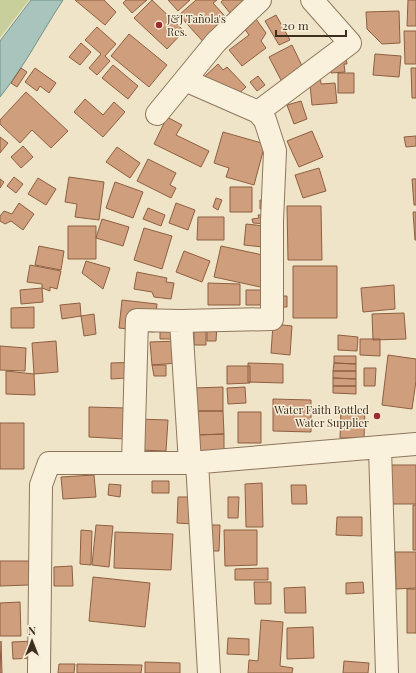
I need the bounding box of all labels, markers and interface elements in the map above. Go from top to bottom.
place label: J&J Tañola's Res. [166,11,226,39]
scale bar [276,12,346,38]
text: 20 m [282,17,309,33]
marker: J&J Tañola's Res. [154,20,164,30]
place label: Water Faith Bottled Water Supplier [273,402,370,430]
marker: Water Faith Bottled Water Supplier [372,411,382,421]
north arrow [12,621,52,661]
text: N [28,623,36,638]

